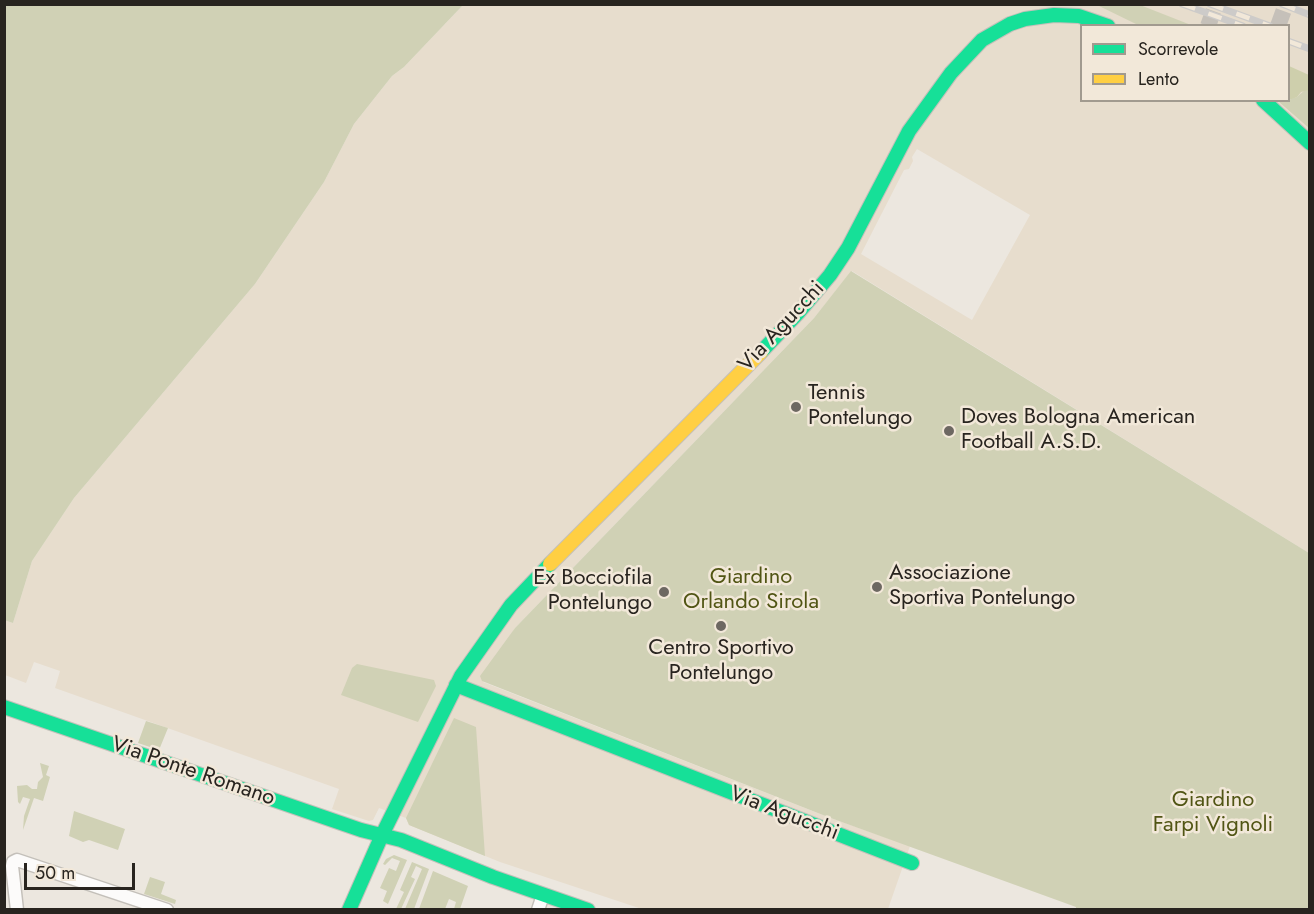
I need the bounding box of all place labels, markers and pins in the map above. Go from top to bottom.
place label: Tennis Pontelungo [808,381,912,433]
marker: Tennis Pontelungo [789,400,803,414]
place label: Doves Bologna American Football A.S.D. [961,405,1195,457]
marker: Doves Bologna American Football A.S.D. [942,424,956,438]
place label: Associazione Sportiva Pontelungo [889,561,1075,612]
place label: Ex Bocciofila Pontelungo [533,566,652,618]
marker: Associazione Sportiva Pontelungo [870,580,884,594]
marker: Ex Bocciofila Pontelungo [657,585,671,599]
marker: Centro Sportivo Pontelungo [714,619,728,633]
place label: Centro Sportivo Pontelungo [648,636,794,688]

